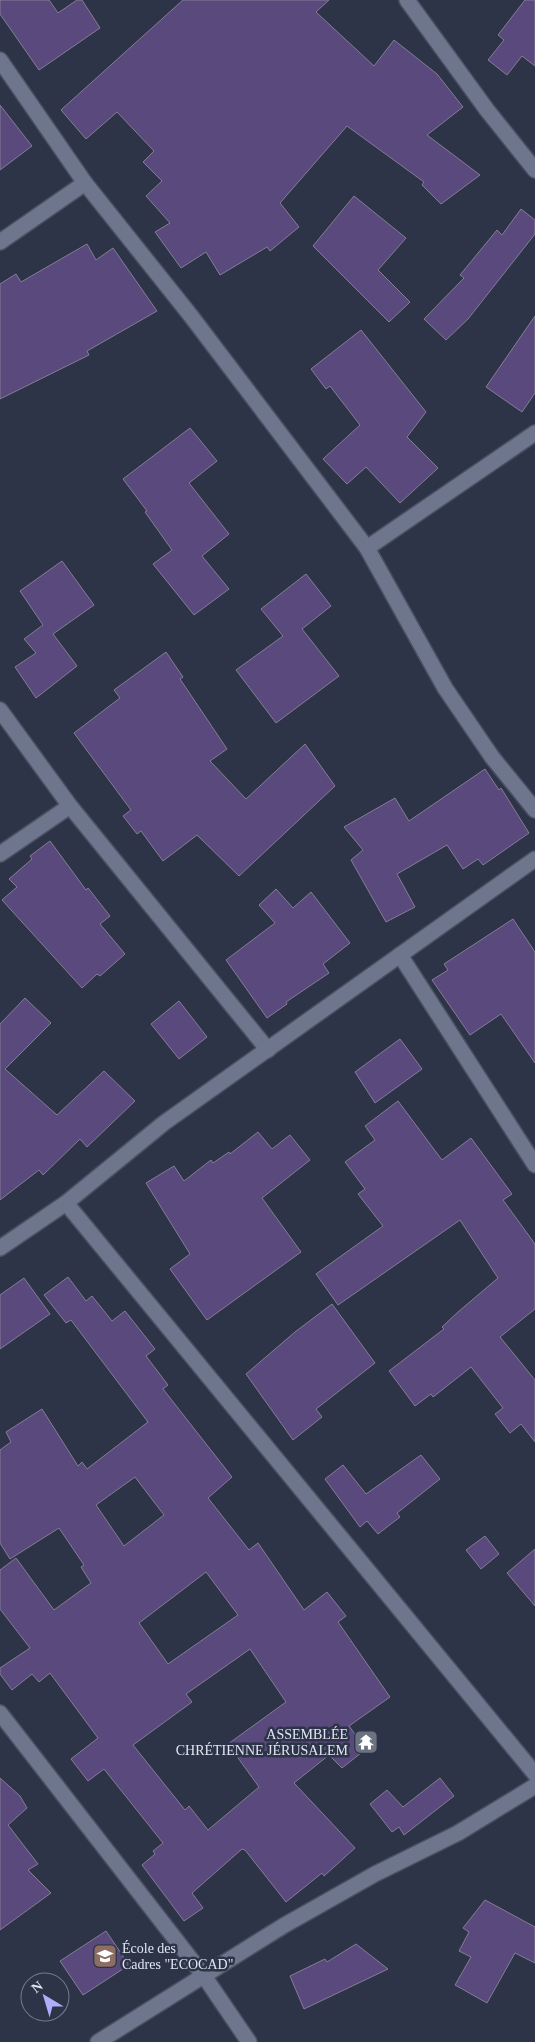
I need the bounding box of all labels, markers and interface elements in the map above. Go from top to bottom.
place label: ASSEMBLÉE CHRÉTIENNE JÉRUSALEM [176,1726,349,1758]
temple icon: ASSEMBLÉE CHRÉTIENNE JÉRUSALEM [353,1729,379,1755]
place label: École des Cadres "ECOCAD" [122,1940,233,1972]
school or university icon: École des Cadres "ECOCAD" [92,1943,118,1969]
north arrow [20,1972,70,2022]
text: N [29,1978,46,1996]

